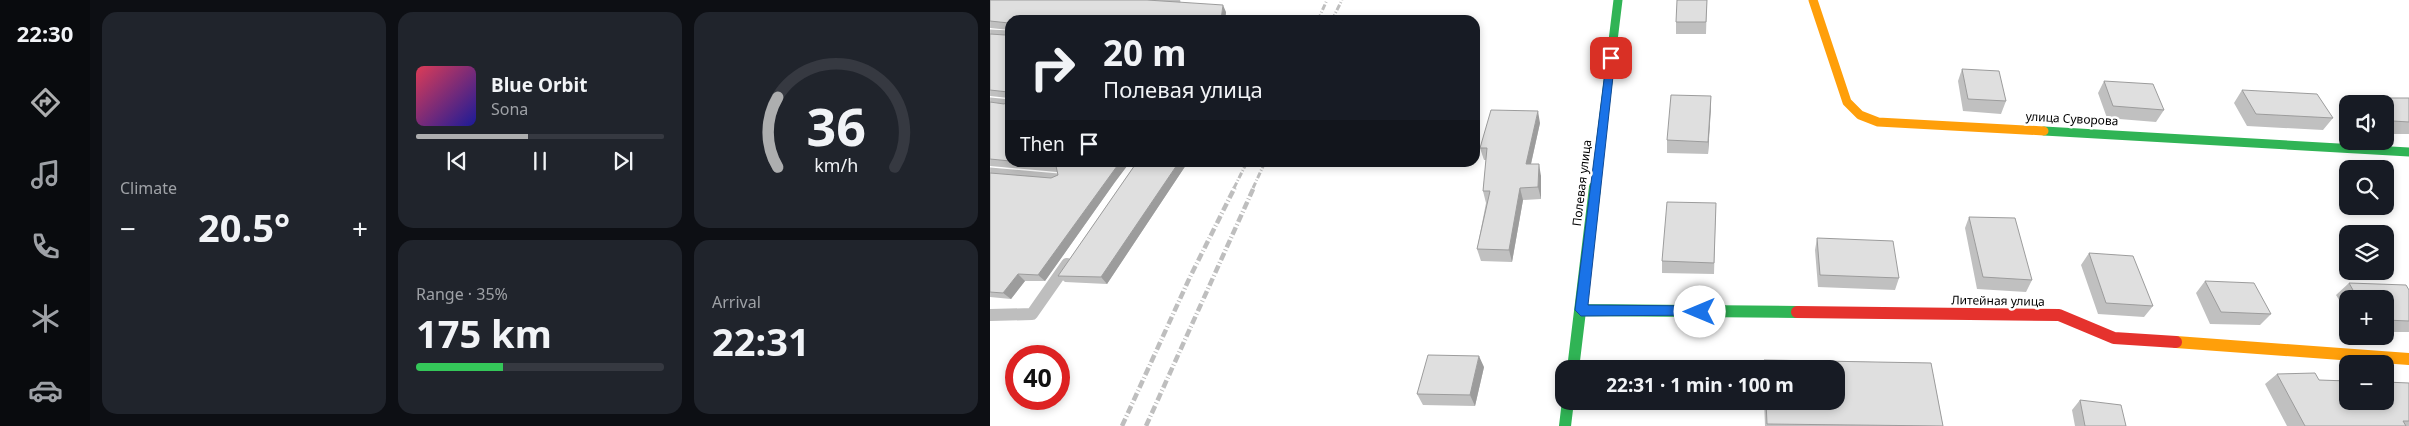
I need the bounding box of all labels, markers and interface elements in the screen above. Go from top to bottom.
text: 22:30 [17,18,73,48]
text: 20 m [1103,29,1186,76]
icon: right [1020,35,1085,100]
pin [1590,37,1632,79]
icon: arrive [1597,44,1625,72]
text: Blue Orbit [491,72,587,98]
text: Полевая улица [1103,74,1263,104]
icon: directions [28,85,63,120]
text: 36 [806,90,866,161]
map controls [2339,95,2394,410]
button: sound [2339,95,2394,150]
text: Sona [491,98,528,120]
street label: улица Суворова [2025,108,2119,129]
icon: arrive [1075,130,1103,158]
text: Then [1020,131,1065,157]
street label: Полевая улица [1568,139,1595,227]
icon: previous [443,147,471,175]
icon: pause [526,147,554,175]
icon: next [609,147,637,175]
text: km/h [814,153,858,177]
icon: music [28,157,63,192]
button: search [2339,160,2394,215]
text: Climate [120,177,177,199]
text: 20.5° [198,201,290,253]
text: − [120,209,136,247]
text: + [352,209,368,247]
button: layers [2339,225,2394,280]
icon: phone [28,229,63,264]
text: Range · 35% [416,283,508,305]
position arrow [1673,285,1725,337]
button: + [2339,290,2394,345]
text: Arrival [712,291,761,313]
street label: Литейная улица [1951,291,2045,310]
icon: climate [28,301,63,336]
text: 175 km [416,307,552,359]
text: 22:31 [712,315,810,367]
speed limit sign: 40 [1005,345,1070,410]
button: − [2339,355,2394,410]
text: 22:31 · 1 min · 100 m [1606,372,1794,398]
icon: car [28,373,63,408]

